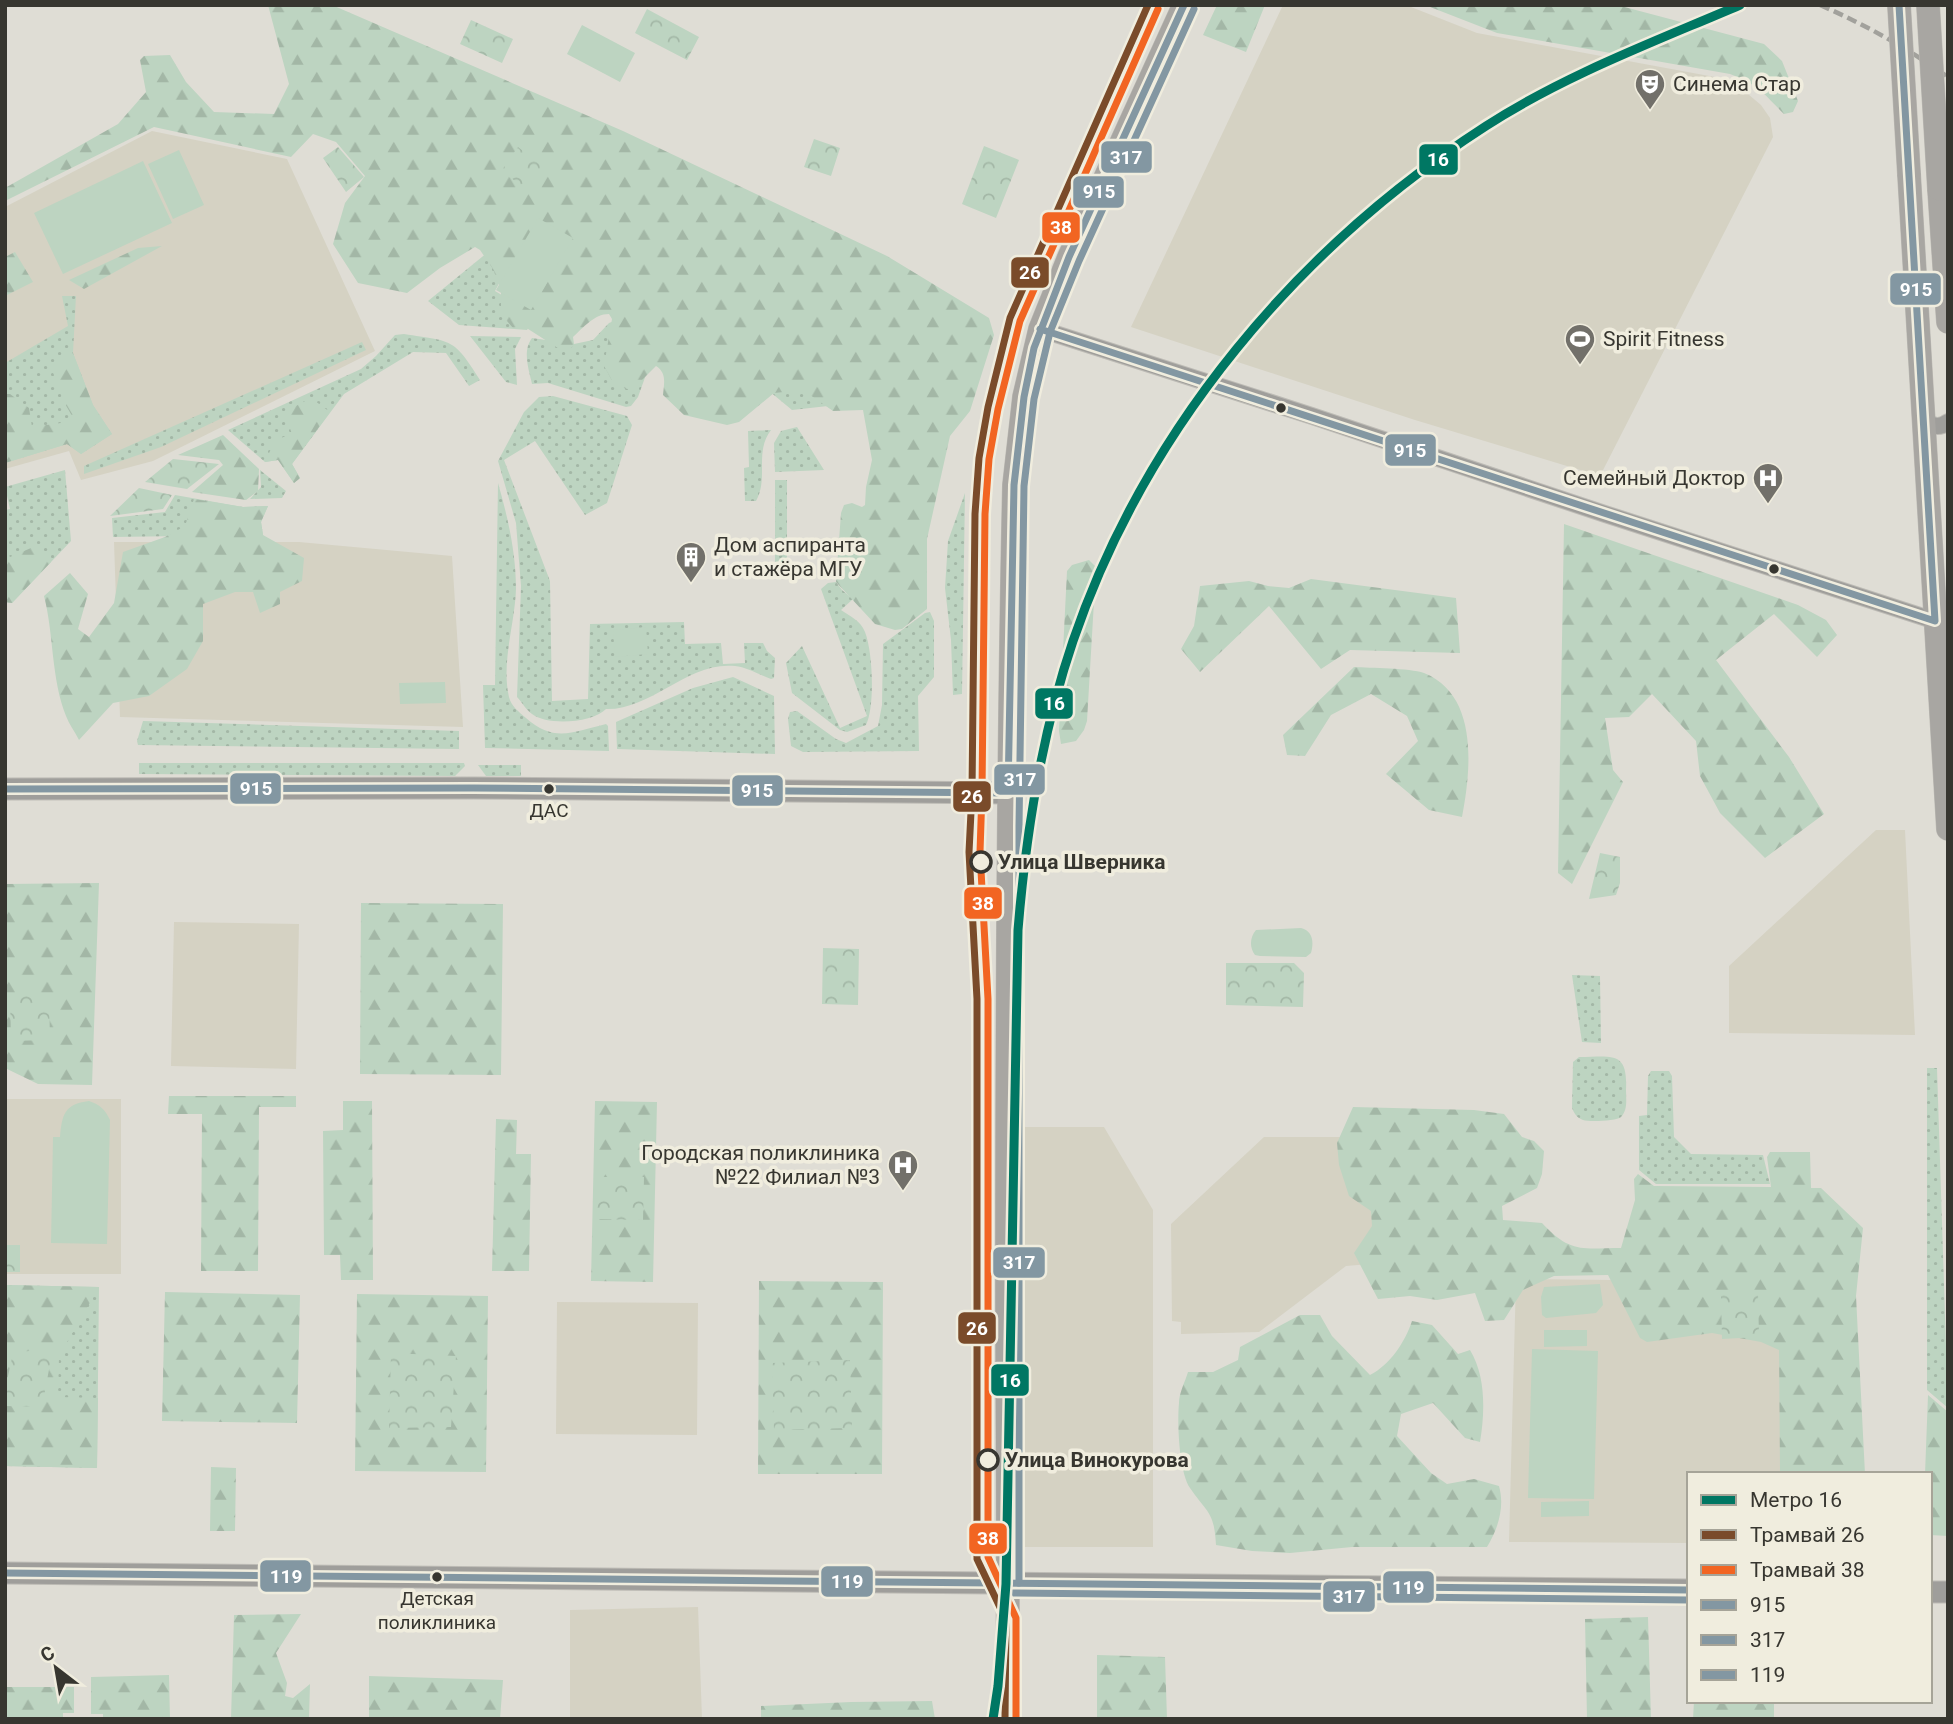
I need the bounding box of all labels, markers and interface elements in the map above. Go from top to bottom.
theatre icon: Синема Стар [1633,67,1667,111]
place label: Синема Стар [1673,72,1801,96]
line badge: 317 [1100,140,1153,174]
line badge: 16 [1418,143,1459,176]
text: 317 [1110,146,1142,169]
text: 16 [1427,148,1449,171]
line badge: 915 [1072,175,1125,209]
text: 915 [1083,180,1115,203]
line badge: 38 [1041,211,1081,244]
text: 38 [1050,216,1072,239]
line badge: 26 [1010,256,1050,289]
text: 26 [1019,261,1041,284]
line badge: 915 [1889,272,1942,306]
text: 915 [1900,278,1932,301]
sports icon: Spirit Fitness [1563,322,1597,366]
place label: Spirit Fitness [1603,327,1725,351]
unlabelled marker [1274,401,1288,415]
line badge: 915 [1384,433,1437,467]
text: 915 [1394,439,1426,462]
hospital icon: Семейный Доктор [1751,461,1785,505]
place label: Семейный Доктор [1563,466,1745,490]
place label: Дом аспиранта и стажёра МГУ [714,533,866,581]
building icon: Дом аспиранта и стажёра МГУ [674,540,708,584]
unlabelled marker [1767,562,1781,576]
line badge: 16 [1034,687,1074,720]
text: 16 [1043,692,1065,715]
line badge: 317 [993,763,1046,796]
text: 317 [1004,768,1036,791]
line badge: 915 [229,772,282,805]
line badge: 915 [731,774,784,807]
text: 915 [240,777,272,800]
text: 915 [741,779,773,802]
line badge: 26 [952,780,992,813]
marker: ДАС [542,782,556,796]
text: 26 [961,785,983,808]
place label: ДАС [529,799,569,822]
place label: Улица Шверника [998,850,1166,874]
marker: Улица Шверника [970,851,992,873]
line badge: 38 [963,886,1003,920]
text: 38 [972,892,994,915]
place label: Городская поликлиника №22 Филиал №3 [641,1141,880,1189]
hospital icon: Городская поликлиника №22 Филиал №3 [886,1148,920,1192]
line badge: 317 [992,1246,1046,1279]
text: 317 [1003,1251,1035,1274]
line badge: 26 [957,1311,997,1345]
text: 26 [966,1317,988,1340]
line badge: 16 [990,1363,1030,1397]
text: 16 [999,1369,1021,1392]
place label: Улица Винокурова [1005,1448,1189,1472]
marker: Улица Винокурова [977,1449,999,1471]
legend [1687,1472,1932,1703]
text: Метро 16 [1750,1488,1842,1512]
line badge: 38 [968,1522,1008,1555]
text: Трамвай 26 [1750,1523,1865,1547]
text: 38 [977,1527,999,1550]
text: Трамвай 38 [1750,1558,1865,1582]
line badge: 119 [259,1559,312,1593]
text: 119 [270,1565,302,1588]
line badge: 119 [820,1565,874,1598]
marker: Детская поликлиника [430,1570,444,1584]
text: 119 [831,1570,863,1593]
line badge: 119 [1382,1570,1435,1604]
text: 119 [1392,1576,1424,1599]
line badge: 317 [1322,1580,1376,1613]
text: 317 [1333,1585,1365,1608]
place label: Детская поликлиника [378,1587,496,1634]
text: 915 [1750,1593,1785,1617]
text: 317 [1750,1628,1785,1652]
north arrow [21,1633,91,1703]
text: С [36,1641,59,1667]
text: 119 [1750,1663,1785,1687]

